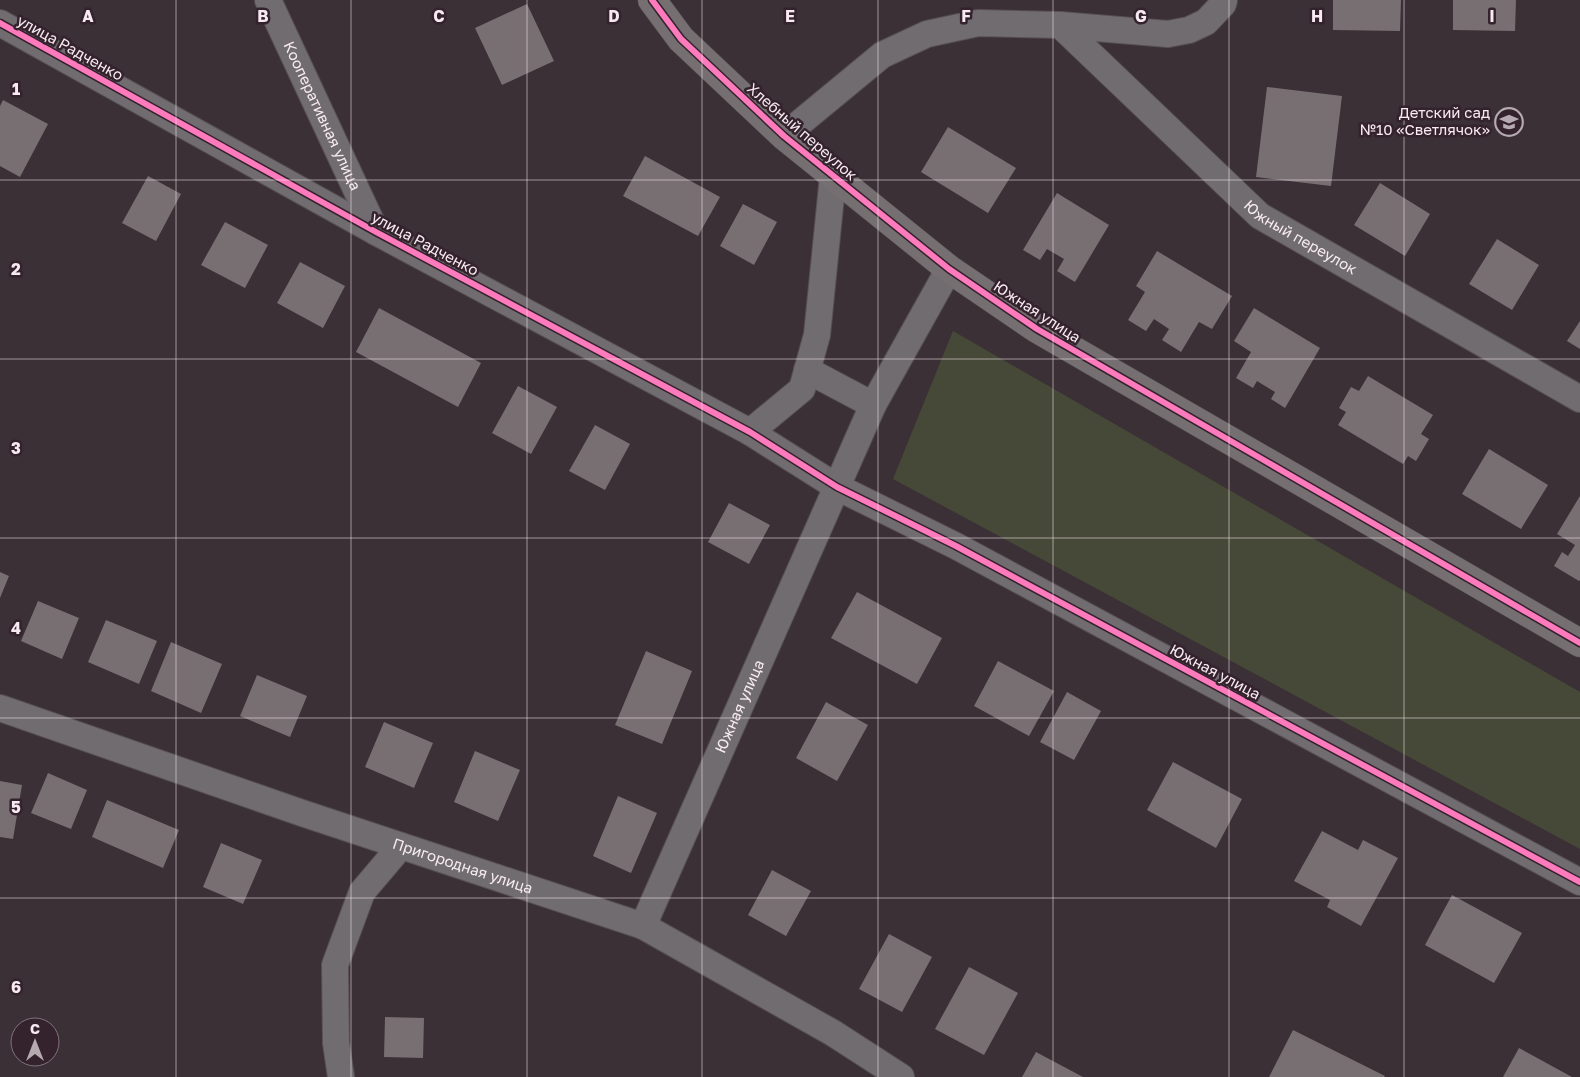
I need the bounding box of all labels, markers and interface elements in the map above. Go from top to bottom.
text: A [82,6,94,26]
text: B [257,6,269,26]
text: C [433,6,445,26]
text: D [608,6,620,26]
text: E [785,6,795,26]
text: F [961,6,971,26]
text: G [1135,6,1147,26]
text: H [1311,6,1323,26]
text: I [1489,6,1495,26]
street label: улица Радченко [14,11,127,84]
street label: Кооперативная улица [280,38,365,193]
text: 1 [12,79,20,99]
street label: Хлебный переулок [744,79,861,184]
place label: Детский сад №10 «Светлячок» [1359,103,1490,138]
school or university icon: Детский сад №10 «Светлячок» [1494,107,1524,137]
street label: Южный переулок [1241,196,1361,278]
street label: улица Радченко [369,207,482,279]
text: 2 [11,259,21,279]
street label: Южная улица [991,276,1084,346]
text: 3 [11,438,21,458]
text: 4 [11,618,21,638]
street label: Южная улица [1167,640,1264,703]
street label: Южная улица [711,657,767,755]
text: 5 [11,797,21,817]
street label: Пригородная улица [391,834,535,897]
text: 6 [11,977,21,997]
north arrow [10,1017,60,1067]
text: С [30,1020,40,1037]

